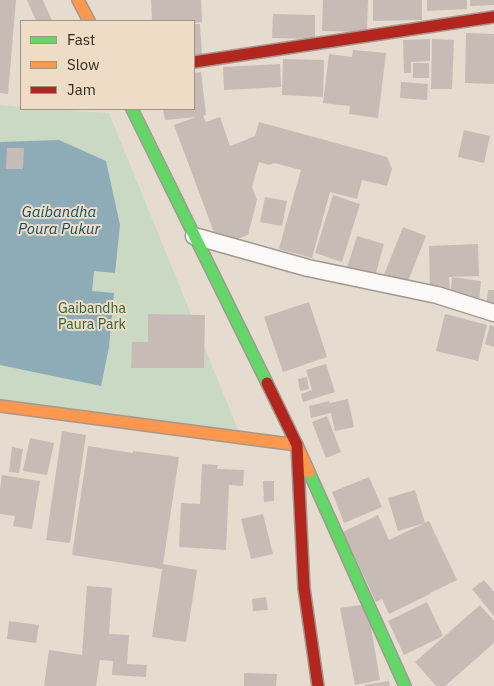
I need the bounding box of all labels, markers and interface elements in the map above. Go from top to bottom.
legend [20,20,195,110]
text: Fast [67,30,95,49]
text: Slow [67,55,100,74]
text: Jam [67,80,96,99]
water label: Gaibandha Poura Pukur [18,204,100,239]
park label: Gaibandha Paura Park [58,301,126,334]

